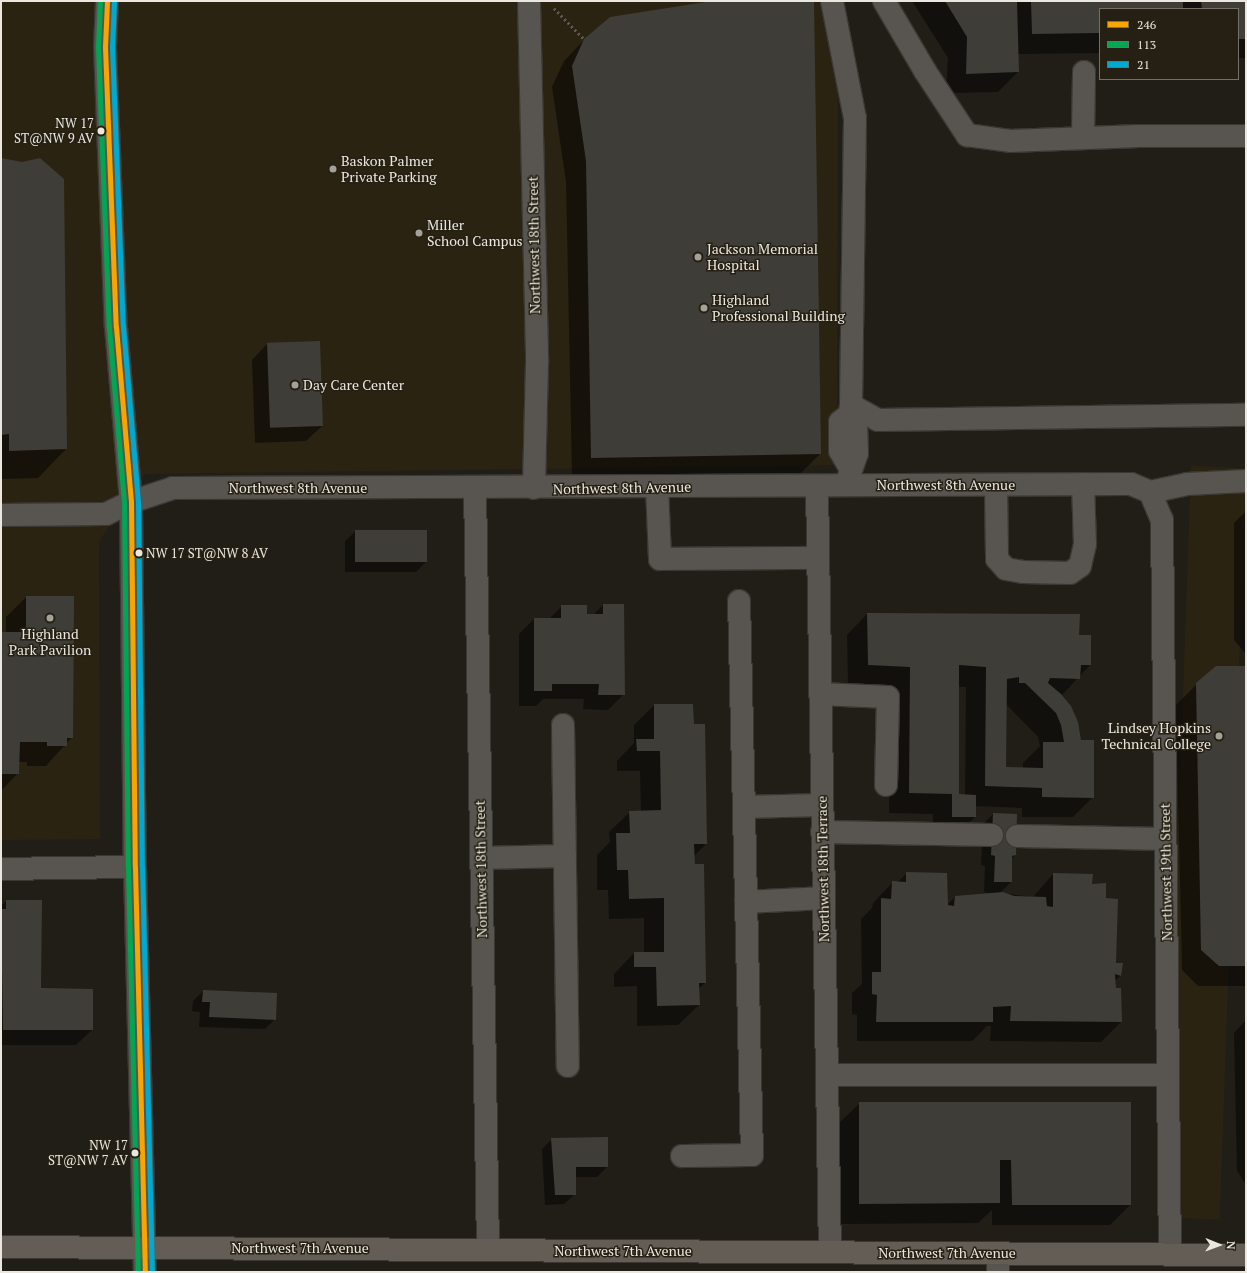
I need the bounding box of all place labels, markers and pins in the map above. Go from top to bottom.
place label: NW 17 ST@NW 9 AV [14,116,94,147]
marker: NW 17 ST@NW 9 AV [96,126,106,136]
place label: Baskon Palmer Private Parking [341,153,437,186]
marker: Baskon Palmer Private Parking [328,164,338,174]
place label: Miller School Campus [427,217,523,250]
marker: Miller School Campus [414,228,424,238]
place label: Jackson Memorial Hospital [707,241,818,274]
marker: Jackson Memorial Hospital [692,251,704,263]
place label: Highland Professional Building [712,292,845,324]
marker: Highland Professional Building [699,303,709,313]
place label: Day Care Center [303,377,404,393]
marker: Day Care Center [290,380,300,390]
place label: NW 17 ST@NW 8 AV [146,545,268,561]
marker: NW 17 ST@NW 8 AV [134,548,144,558]
marker: Highland Park Pavilion [44,612,56,624]
place label: Highland Park Pavilion [9,626,91,658]
place label: Lindsey Hopkins Technical College [1101,720,1211,752]
marker: Lindsey Hopkins Technical College [1214,731,1224,741]
place label: NW 17 ST@NW 7 AV [48,1138,128,1169]
marker: NW 17 ST@NW 7 AV [130,1148,140,1158]

